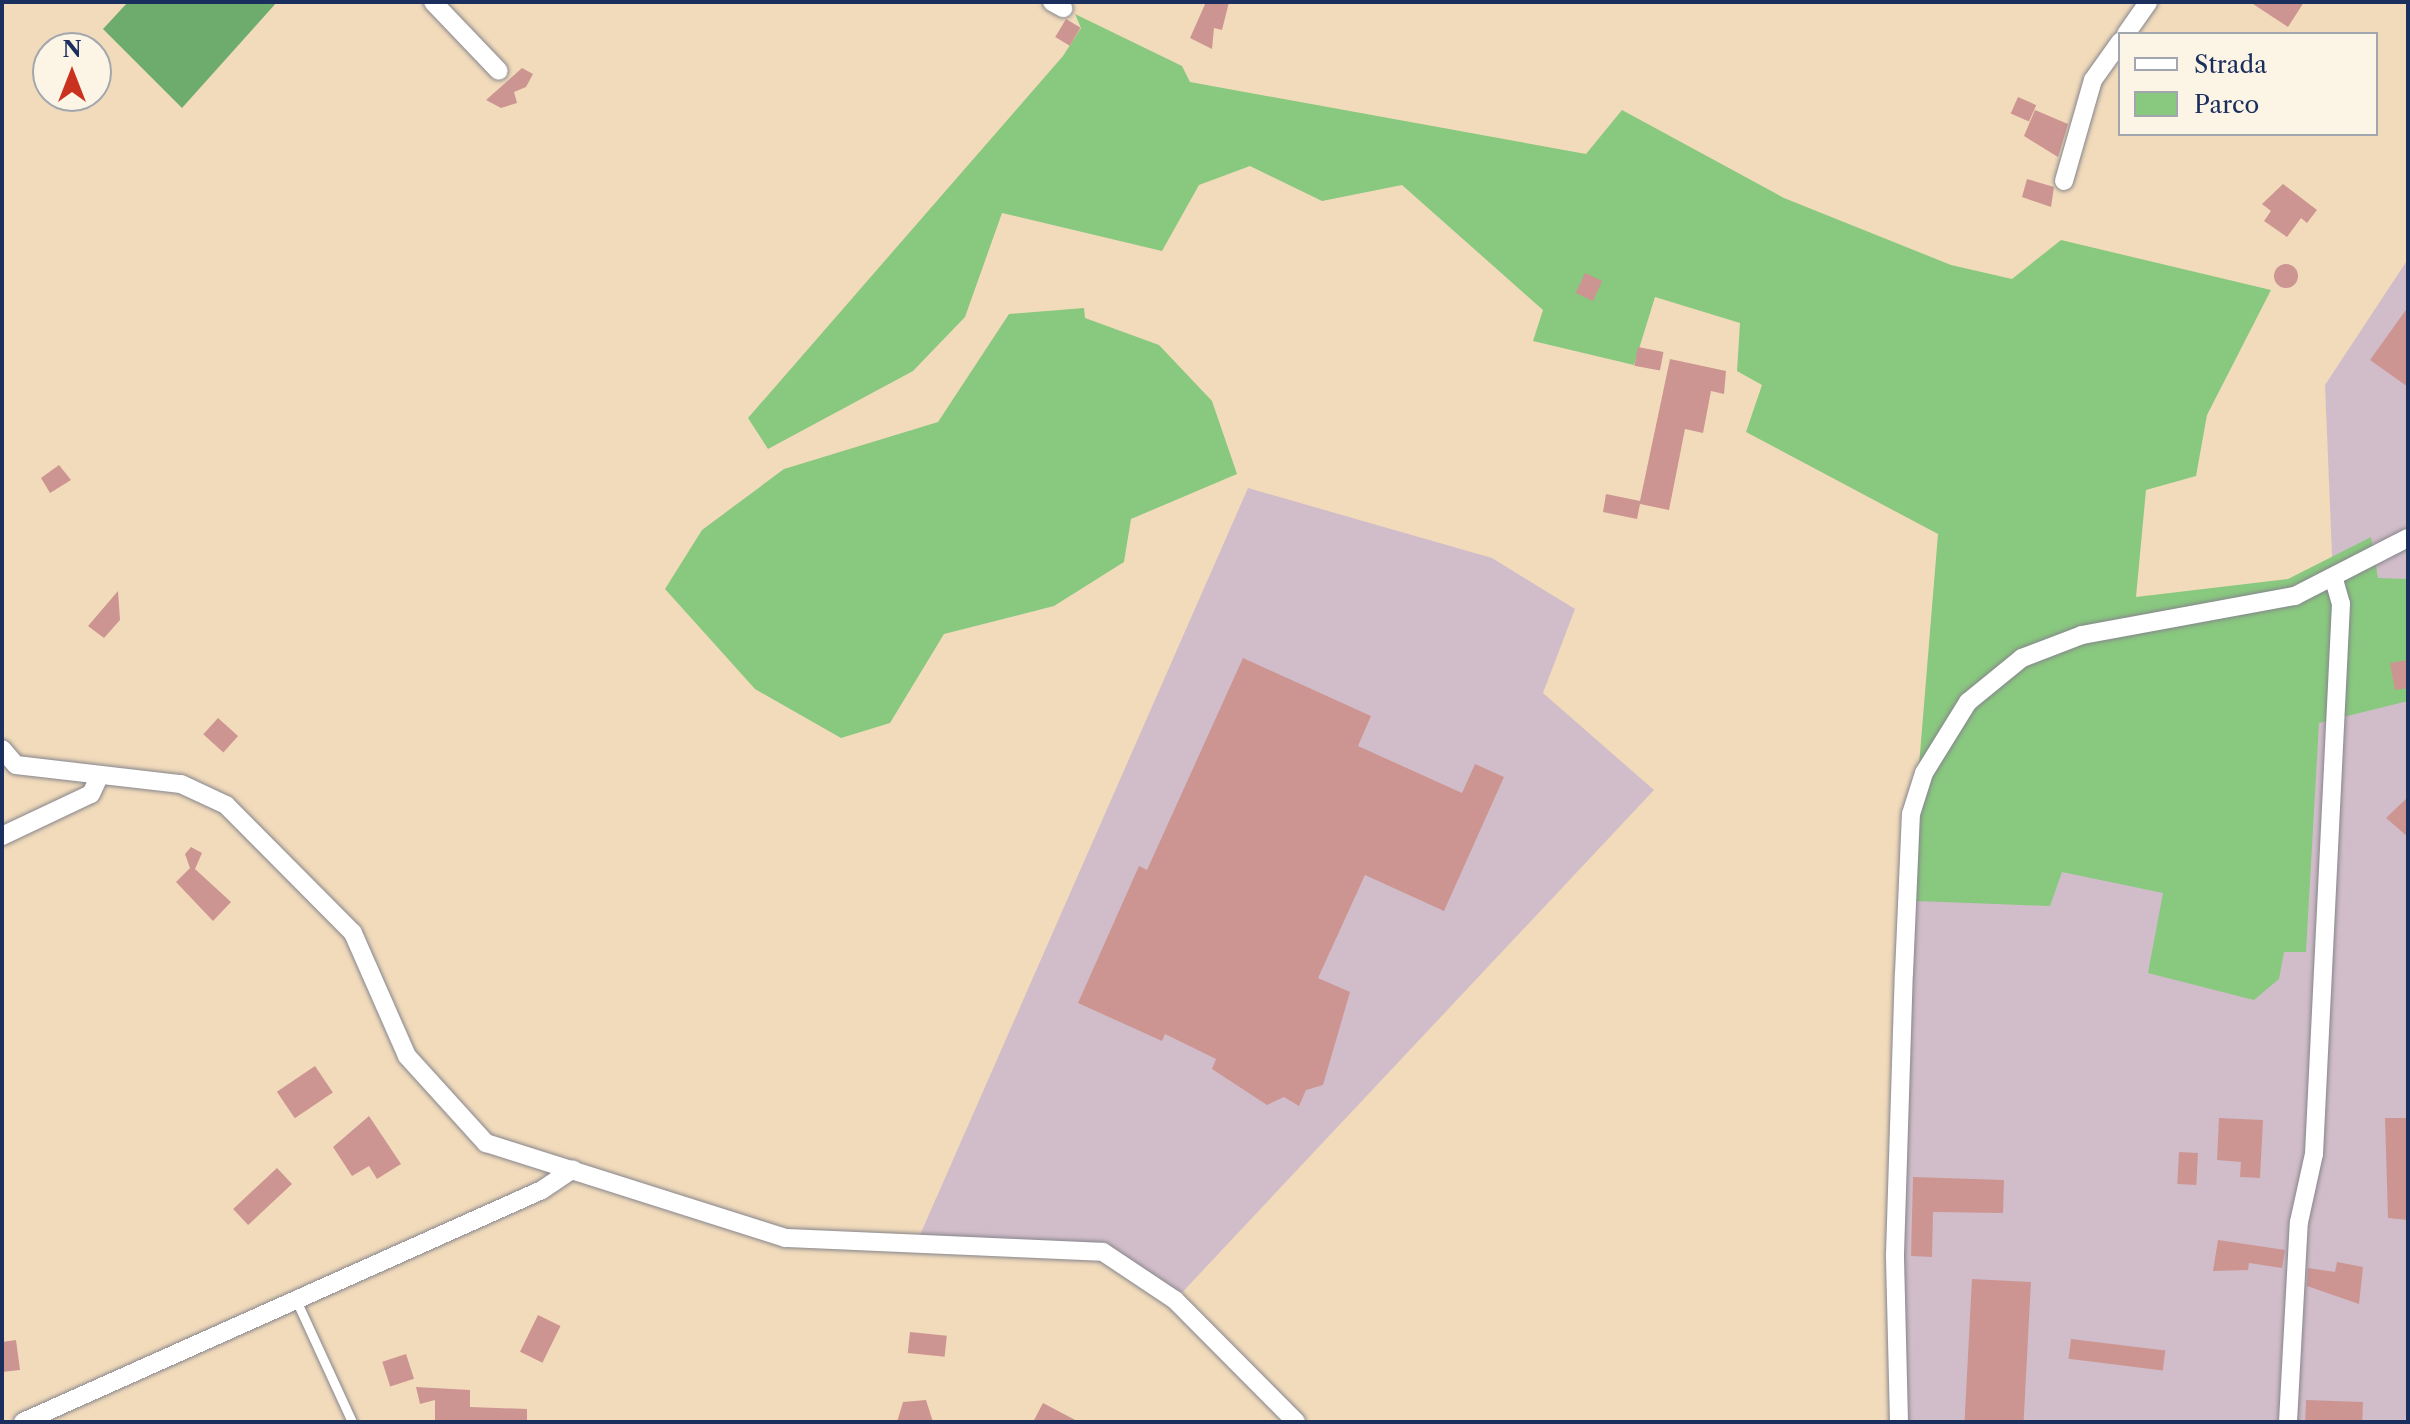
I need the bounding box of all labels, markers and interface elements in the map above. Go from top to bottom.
north arrow [32,32,112,112]
legend [2118,32,2378,136]
text: N [62,36,82,63]
text: Strada [2194,50,2267,79]
text: Parco [2194,90,2259,119]

